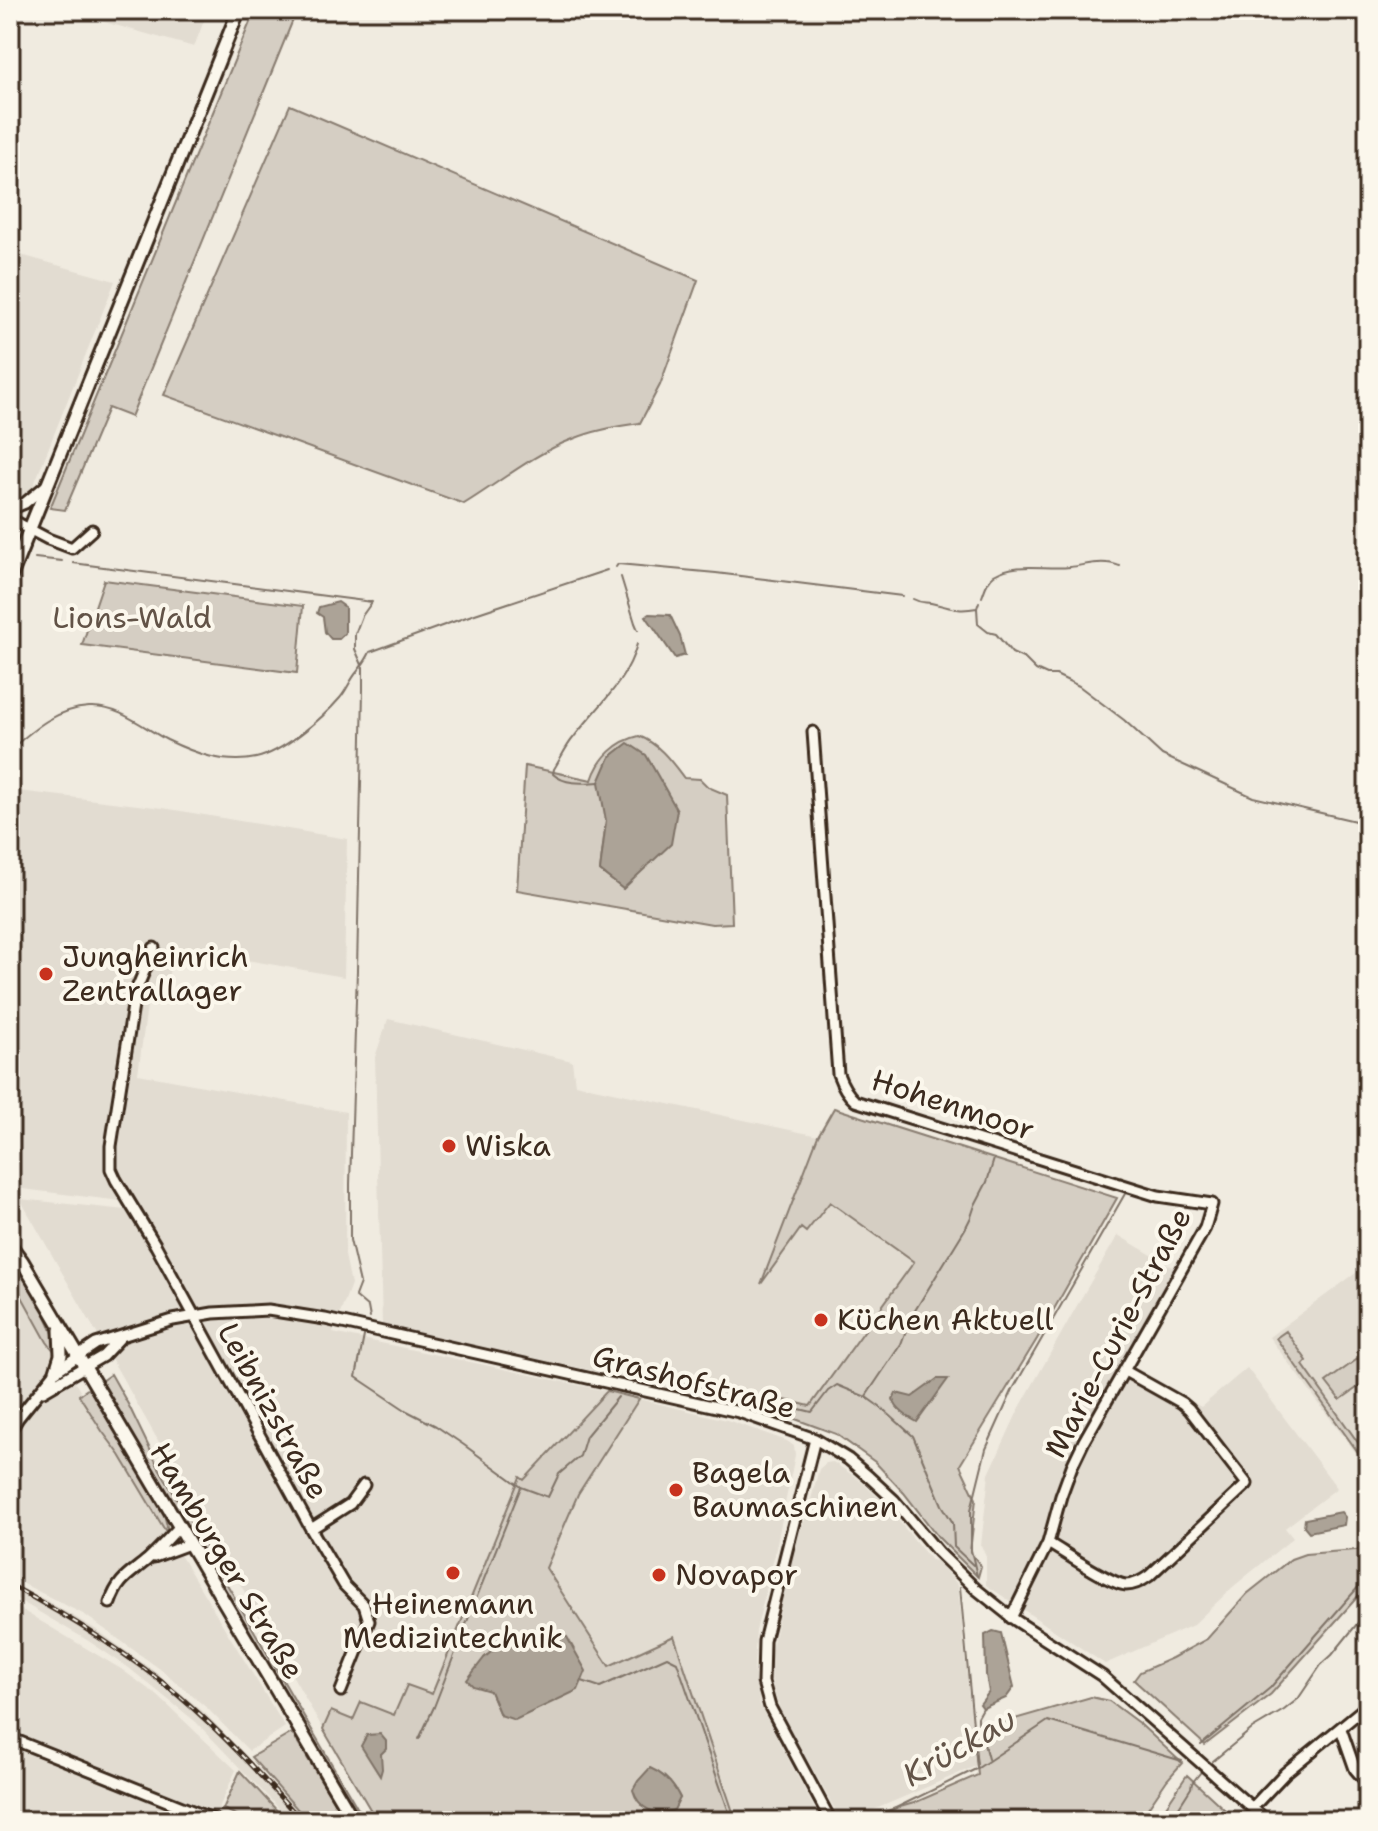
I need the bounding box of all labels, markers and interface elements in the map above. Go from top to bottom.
park label: Lions-Wald [52,597,212,638]
place label: Jungheinrich Zentrallager [62,936,249,1011]
marker: Jungheinrich Zentrallager [37,965,55,983]
street label: Hohenmoor [866,1059,1040,1150]
place label: Wiska [465,1125,551,1166]
marker: Wiska [440,1137,458,1155]
street label: Marie-Curie-Straße [1034,1201,1201,1465]
place label: Küchen Aktuell [837,1299,1053,1340]
marker: Küchen Aktuell [812,1311,830,1329]
street label: Leibnizstraße [208,1315,339,1506]
street label: Grashofstraße [588,1335,800,1428]
street label: Hamburger Straße [140,1435,314,1687]
place label: Bagela Baumaschinen [692,1452,898,1527]
marker: Bagela Baumaschinen [667,1481,685,1499]
place label: Novapor [675,1554,798,1595]
marker: Heinemann Medizintechnik [444,1564,462,1582]
marker: Novapor [650,1566,668,1584]
place label: Heinemann Medizintechnik [343,1583,563,1658]
water label: Krückau [894,1697,1023,1796]

